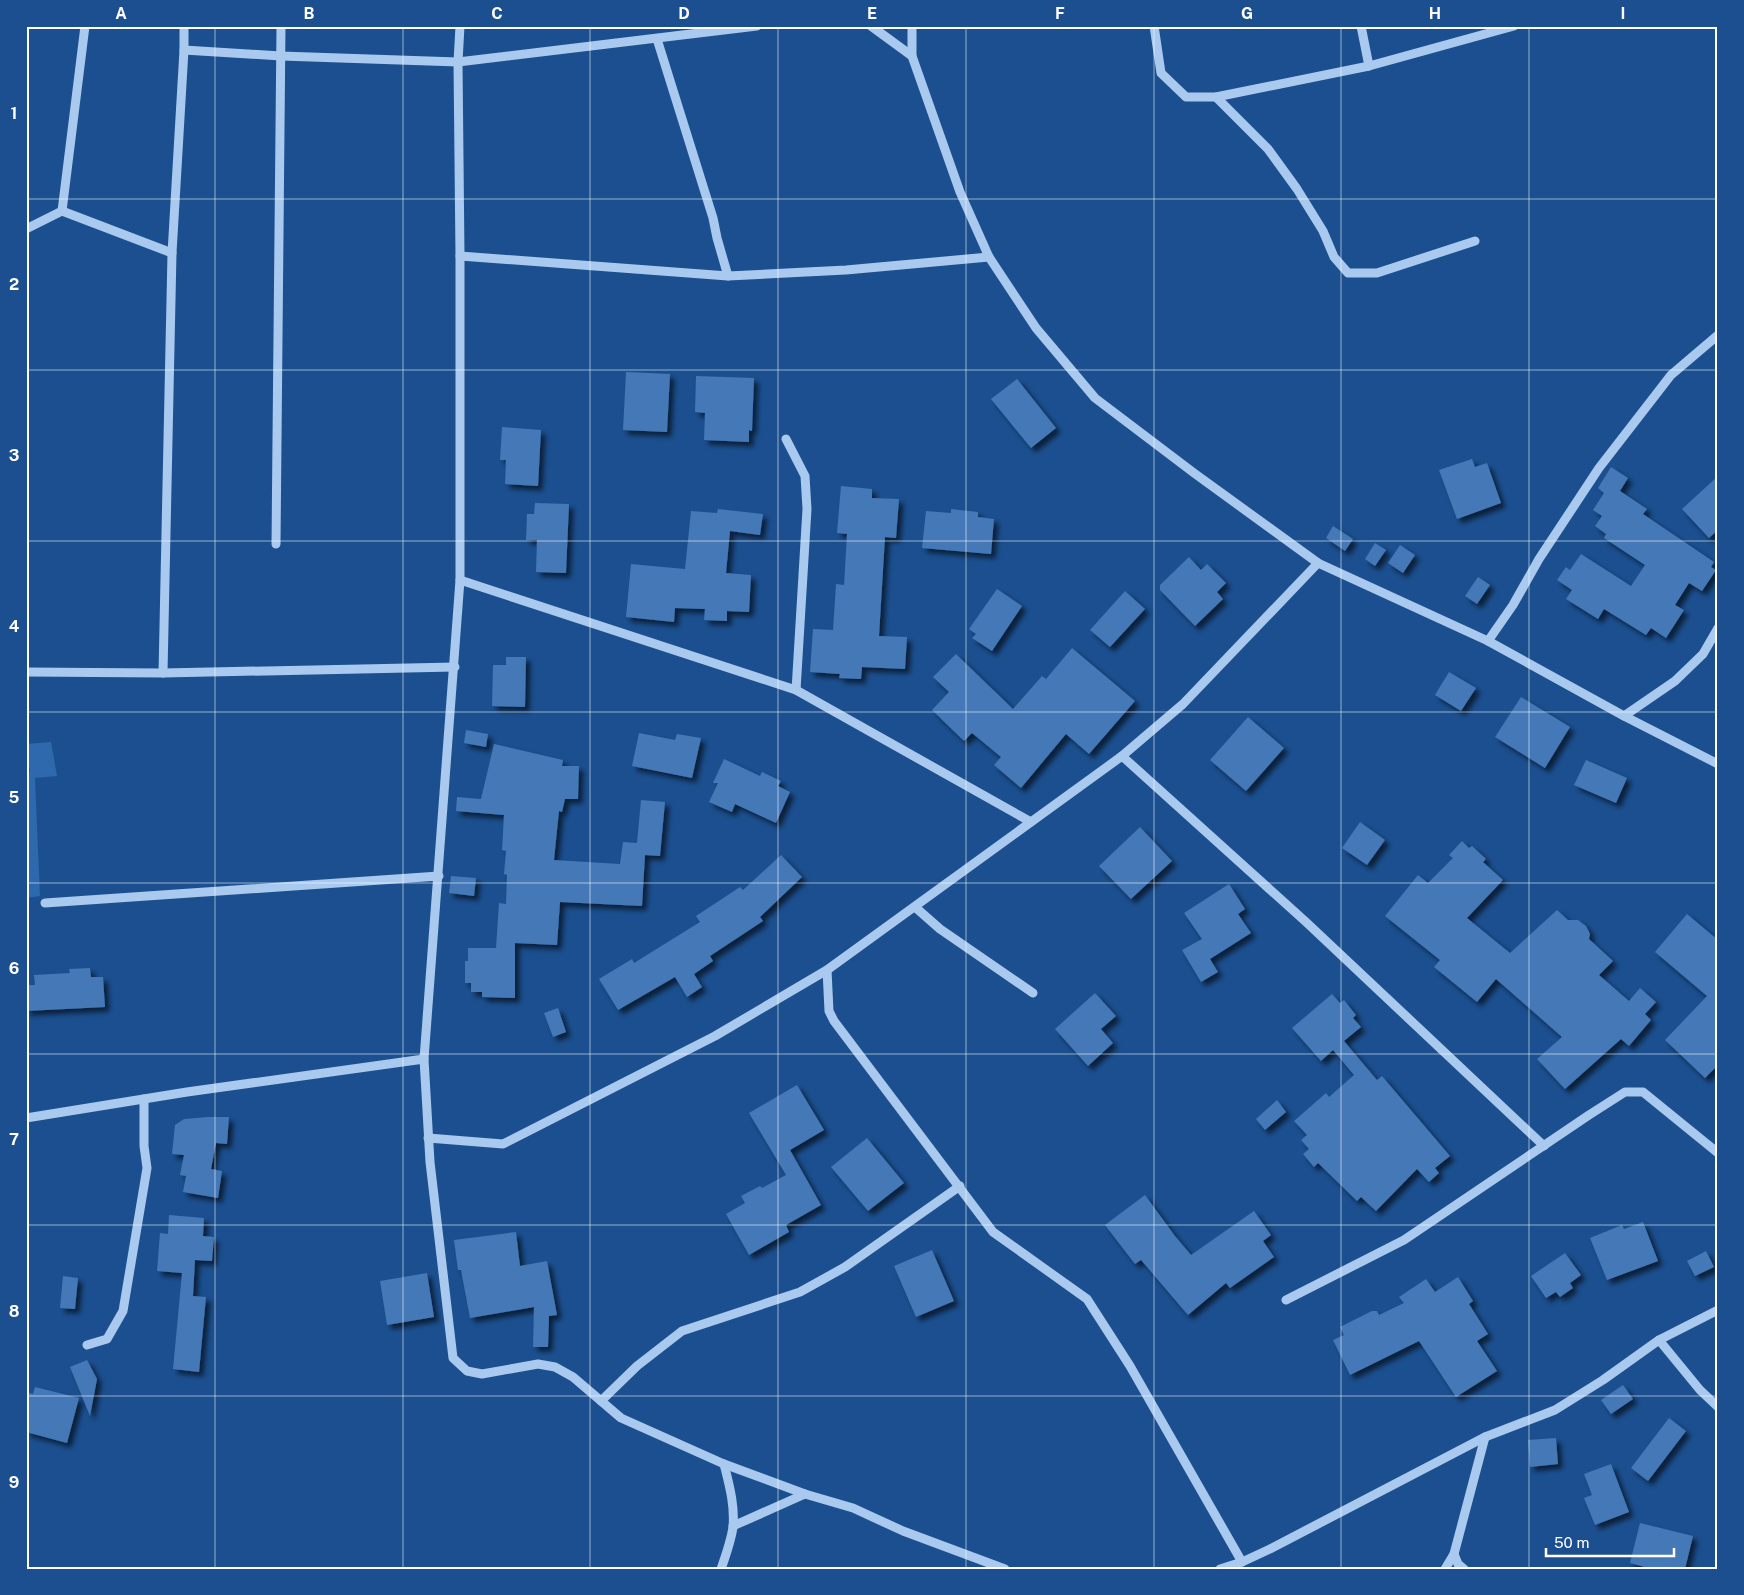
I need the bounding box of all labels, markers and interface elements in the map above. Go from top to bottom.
text: A [115,4,127,23]
text: B [304,4,315,23]
text: C [491,4,503,23]
text: D [678,4,690,23]
text: E [867,4,877,23]
text: F [1055,4,1065,23]
text: G [1241,4,1253,23]
text: H [1429,4,1441,23]
text: I [1621,4,1625,23]
text: 1 [11,104,17,123]
text: 2 [9,275,19,294]
text: 3 [9,446,19,465]
text: 4 [9,617,20,636]
text: 5 [9,788,20,807]
text: 6 [9,959,19,978]
text: 7 [9,1130,19,1149]
text: 8 [9,1302,20,1321]
text: 9 [9,1473,19,1492]
scale bar [1546,1525,1674,1557]
text: 50 m [1554,1534,1589,1551]

